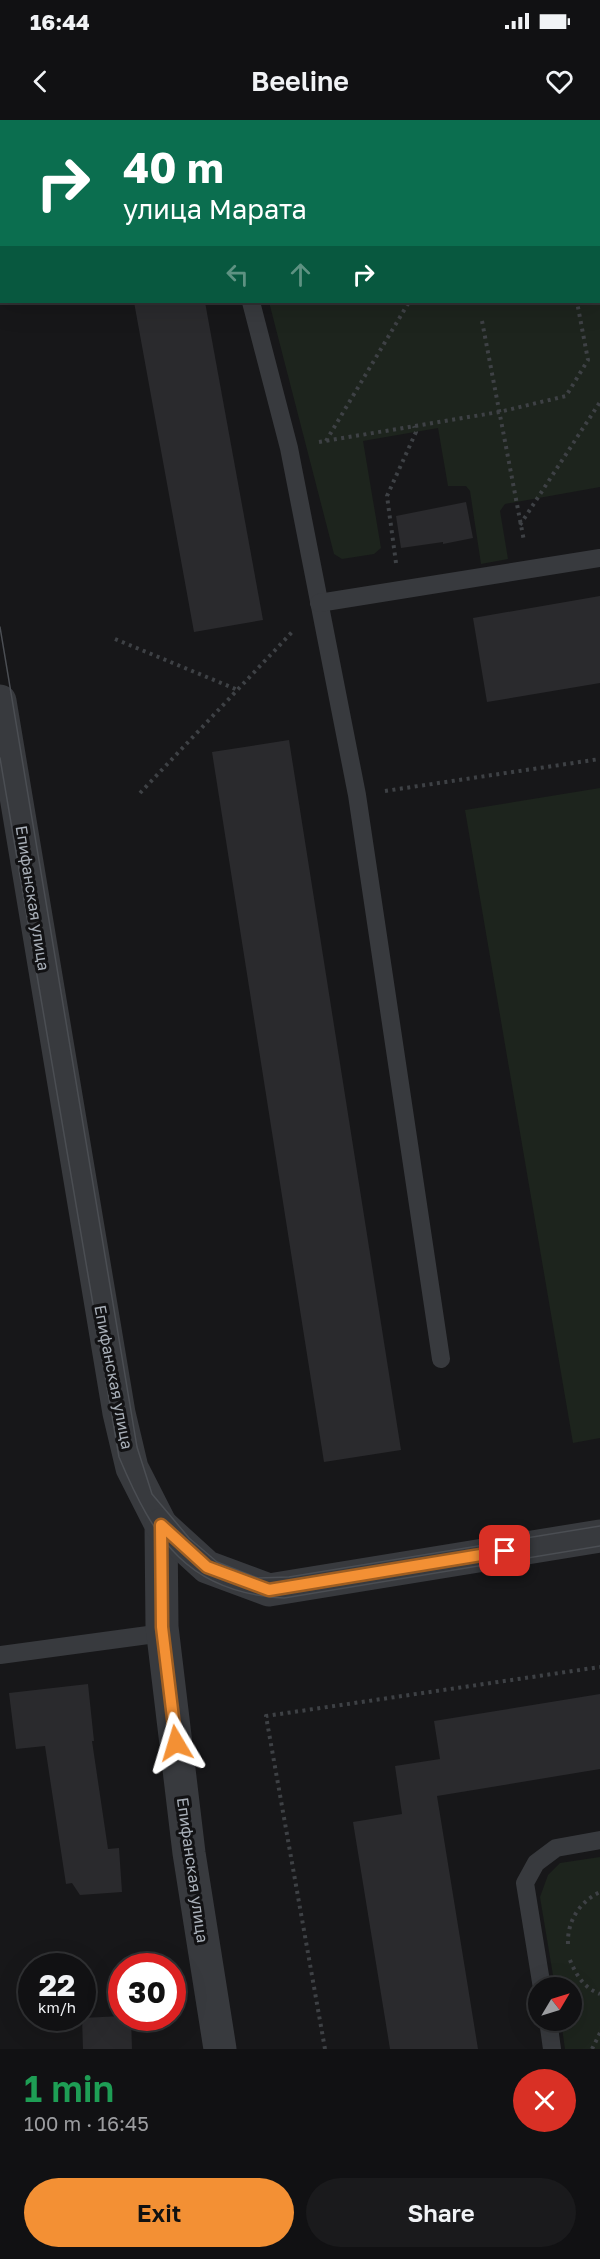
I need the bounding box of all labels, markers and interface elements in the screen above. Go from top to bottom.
text: 16:44 [30,8,90,35]
icon: back [24,65,57,98]
text: Beeline [251,65,349,97]
icon: heart [543,65,576,98]
text: 40 m [123,142,224,192]
icon: right [24,144,102,222]
text: улица Марата [123,193,307,225]
icon: left [221,258,254,291]
icon: ahead [284,258,317,291]
icon: right [347,258,380,291]
street label: Епифанская улица [12,824,54,972]
street label: Епифанская улица [90,1303,138,1451]
pin [479,1525,530,1576]
icon: arrive [488,1534,521,1567]
position arrow [144,1711,208,1775]
street label: Епифанская улица [173,1796,213,1944]
speed limit sign: 30 [108,1953,186,2031]
text: 22 [39,1967,75,2003]
north arrow [528,1977,582,2031]
map controls [528,1977,582,2031]
text: km/h [38,1998,76,2016]
text: 1 min [24,2067,114,2110]
button: close [513,2069,576,2132]
text: 100 m · 16:45 [24,2111,149,2135]
button: Exit [24,2178,294,2247]
button: Share [306,2178,576,2247]

